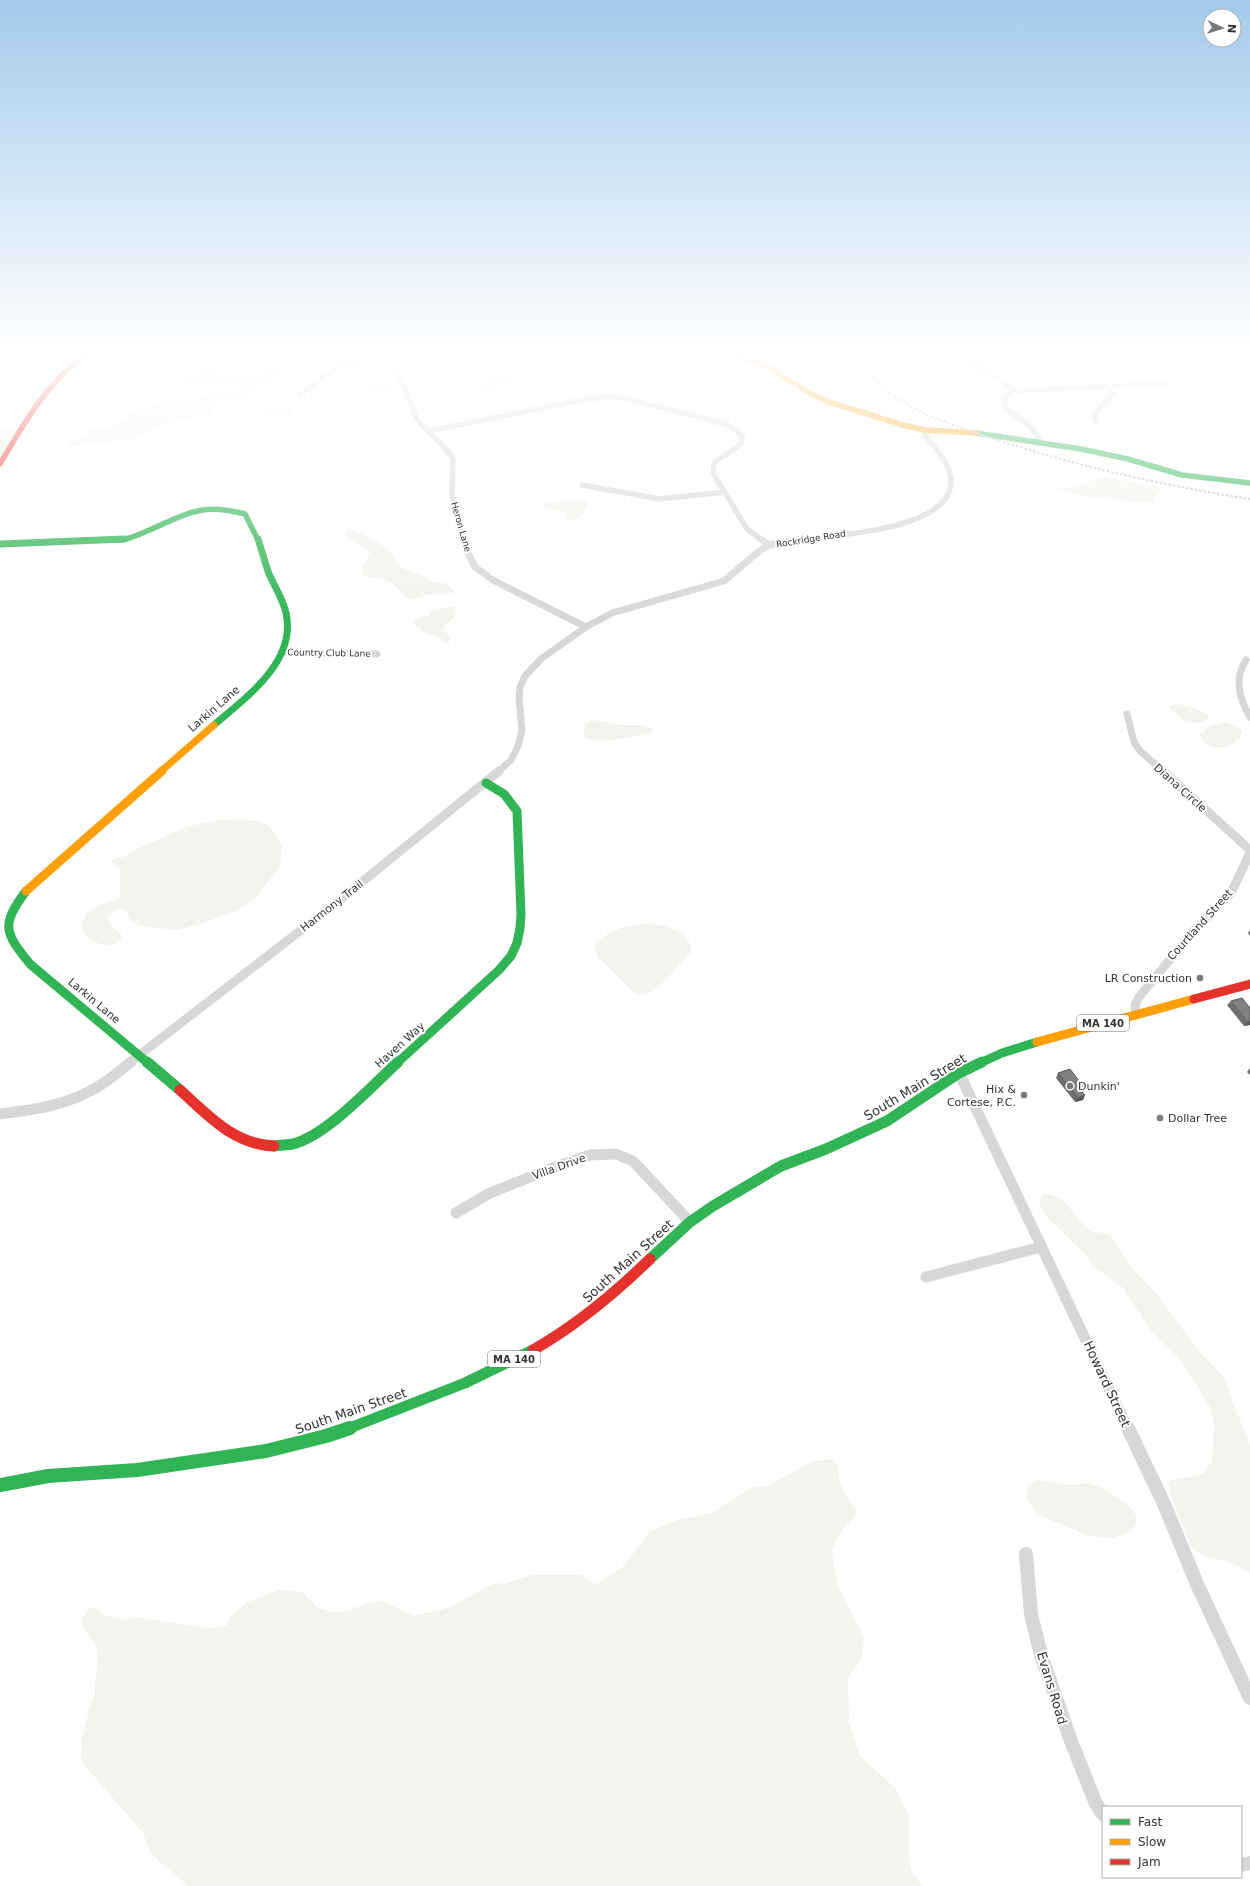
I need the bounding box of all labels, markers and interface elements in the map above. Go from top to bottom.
north arrow [1202,8,1242,48]
text: N [1225,24,1238,34]
street label: Heron Lane [449,501,473,554]
street label: Rockridge Road [776,529,846,549]
street label: Country Club Lane [287,647,371,659]
street label: Larkin Lane [186,683,243,735]
street label: Diana Circle [1151,761,1209,815]
street label: Harmony Trail [298,877,366,935]
street label: Courtland Street [1165,886,1236,963]
place label: LR Construction [1105,972,1192,985]
marker: LR Construction [1195,973,1205,983]
street label: Larkin Lane [65,975,123,1027]
road number: MA 140 [1077,1015,1129,1031]
street label: Haven Way [373,1019,428,1071]
street label: South Main Street [861,1051,969,1123]
place label: Dunkin' [1078,1080,1120,1093]
marker: Dunkin' [1065,1081,1075,1091]
place label: Hix & Cortese, P.C. [947,1083,1016,1109]
marker: Hix & Cortese, P.C. [1019,1090,1029,1100]
place label: Dollar Tree [1168,1112,1227,1125]
marker: Dollar Tree [1155,1113,1165,1123]
street label: Villa Drive [530,1151,588,1183]
street label: South Main Street [580,1216,676,1306]
street label: Howard Street [1080,1339,1134,1429]
road number: MA 140 [488,1351,540,1367]
street label: South Main Street [293,1385,409,1437]
street label: Evans Road [1034,1650,1070,1726]
legend [1102,1806,1242,1878]
text: Fast [1138,1815,1162,1829]
text: Slow [1138,1835,1166,1849]
text: Jam [1137,1855,1161,1869]

